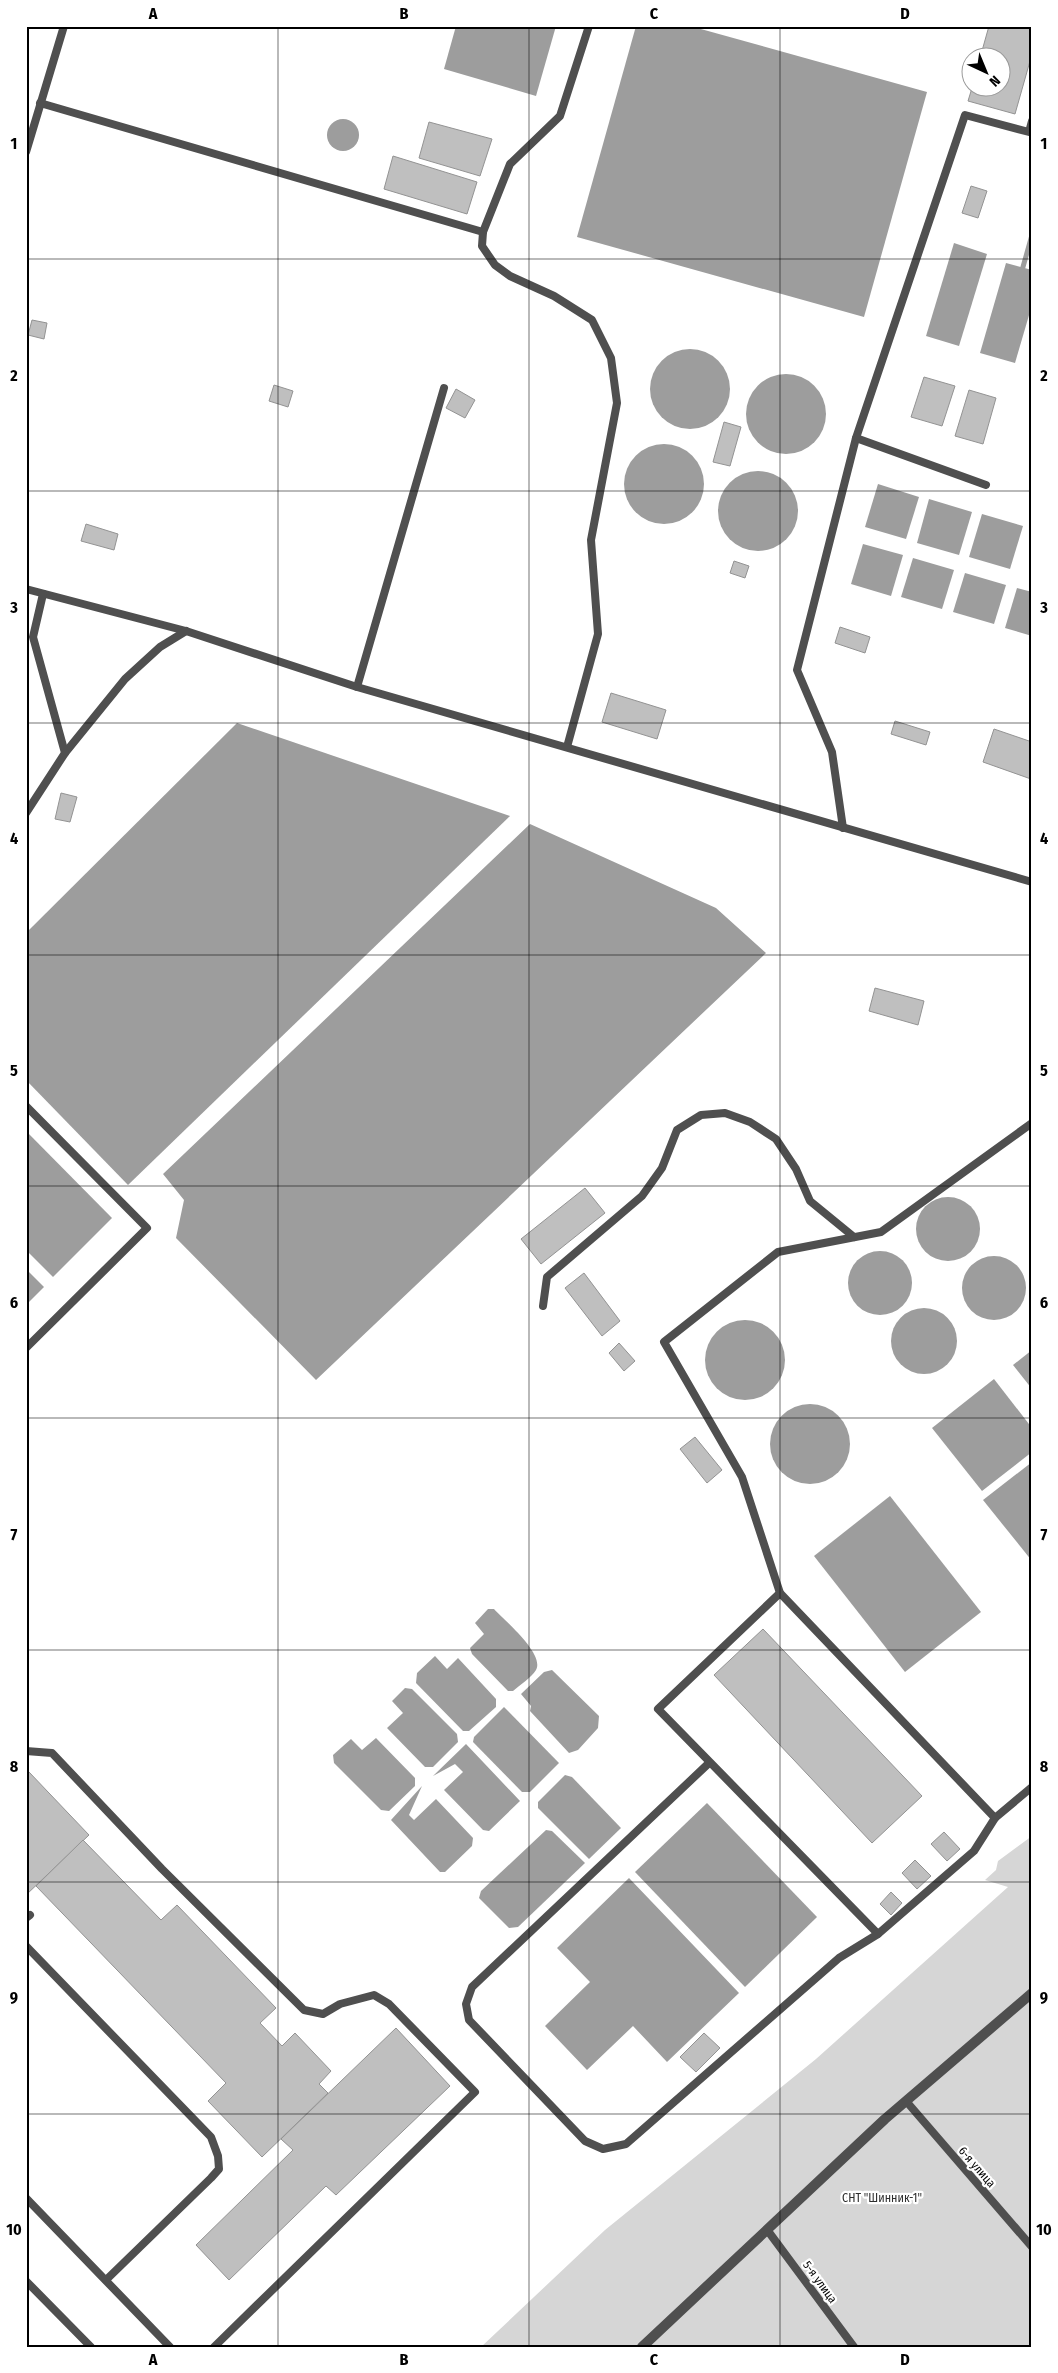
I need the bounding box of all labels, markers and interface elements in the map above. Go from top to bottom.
text: A [148,4,158,23]
text: B [400,4,409,23]
text: C [650,4,659,23]
text: D [900,4,910,23]
north arrow [960,48,1010,98]
text: N [986,72,1004,90]
text: 1 [11,134,17,153]
text: 1 [1041,134,1047,153]
text: 2 [9,366,18,385]
text: 2 [1039,366,1048,385]
text: 3 [9,598,18,617]
text: 3 [1039,598,1048,617]
text: 4 [10,829,18,848]
text: 4 [1040,829,1048,848]
text: 5 [10,1061,18,1080]
text: 5 [1040,1061,1048,1080]
text: 6 [10,1293,18,1312]
text: 6 [1040,1293,1048,1312]
text: 7 [11,1525,18,1544]
text: 7 [1041,1525,1048,1544]
text: 8 [10,1757,19,1776]
text: 8 [1040,1757,1049,1776]
text: 9 [10,1988,18,2007]
text: 9 [1040,1988,1048,2007]
street label: 6-я улица [956,2144,998,2190]
park label: СНТ "Шинник-1" [842,2191,922,2205]
text: 10 [6,2220,22,2239]
text: 10 [1036,2220,1052,2239]
street label: 5-я улица [800,2258,840,2306]
text: A [148,2350,158,2369]
text: B [400,2350,409,2369]
text: C [650,2350,659,2369]
text: D [900,2350,910,2369]

